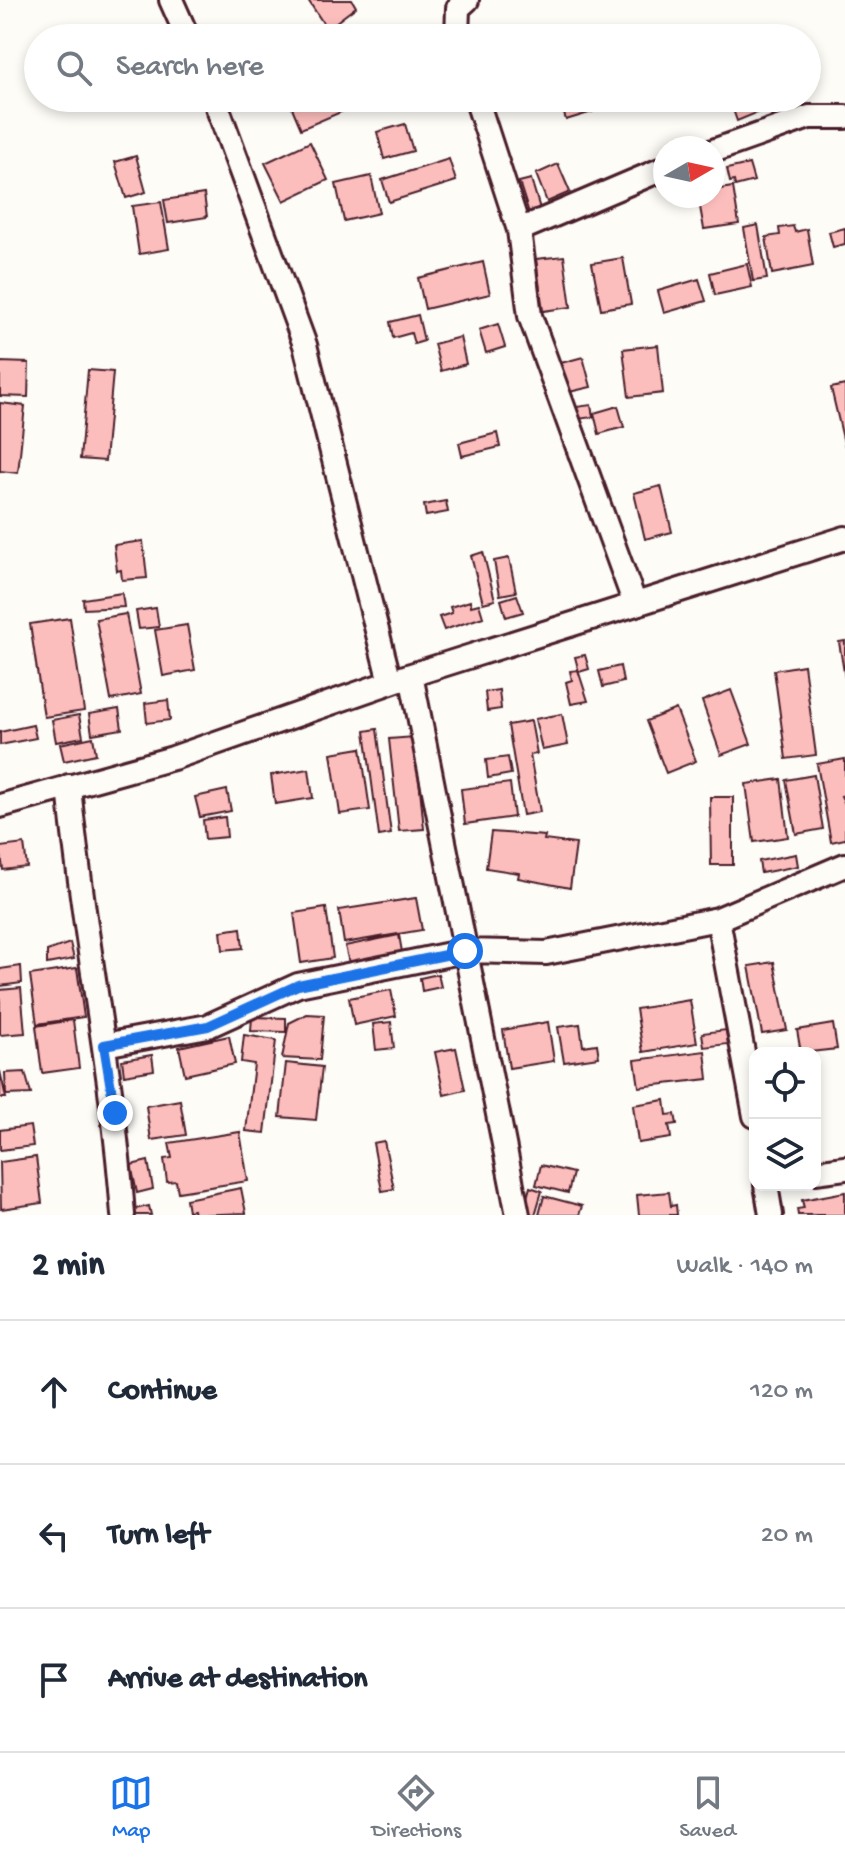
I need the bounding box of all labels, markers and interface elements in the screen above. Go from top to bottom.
search box [24,24,821,112]
icon: search [52,46,96,90]
text: Search here [116,51,264,86]
north arrow [653,136,725,208]
route start [447,933,483,969]
map controls [749,1047,821,1191]
button: locate [749,1047,821,1119]
route end [97,1095,133,1131]
button: layers [749,1119,821,1191]
text: 2 min [32,1247,104,1287]
text: Walk · 140 m [676,1252,813,1283]
icon: ahead [32,1370,76,1414]
text: Continue [108,1375,217,1410]
text: 120 m [750,1377,813,1408]
icon: left [32,1514,76,1558]
text: Turn left [108,1519,209,1554]
text: 20 m [761,1521,813,1552]
icon: arrive [32,1658,76,1702]
text: Arrive at destination [108,1663,368,1698]
tab: Map [109,1771,153,1845]
tab: Directions [372,1771,461,1845]
tab: Saved [679,1771,736,1845]

